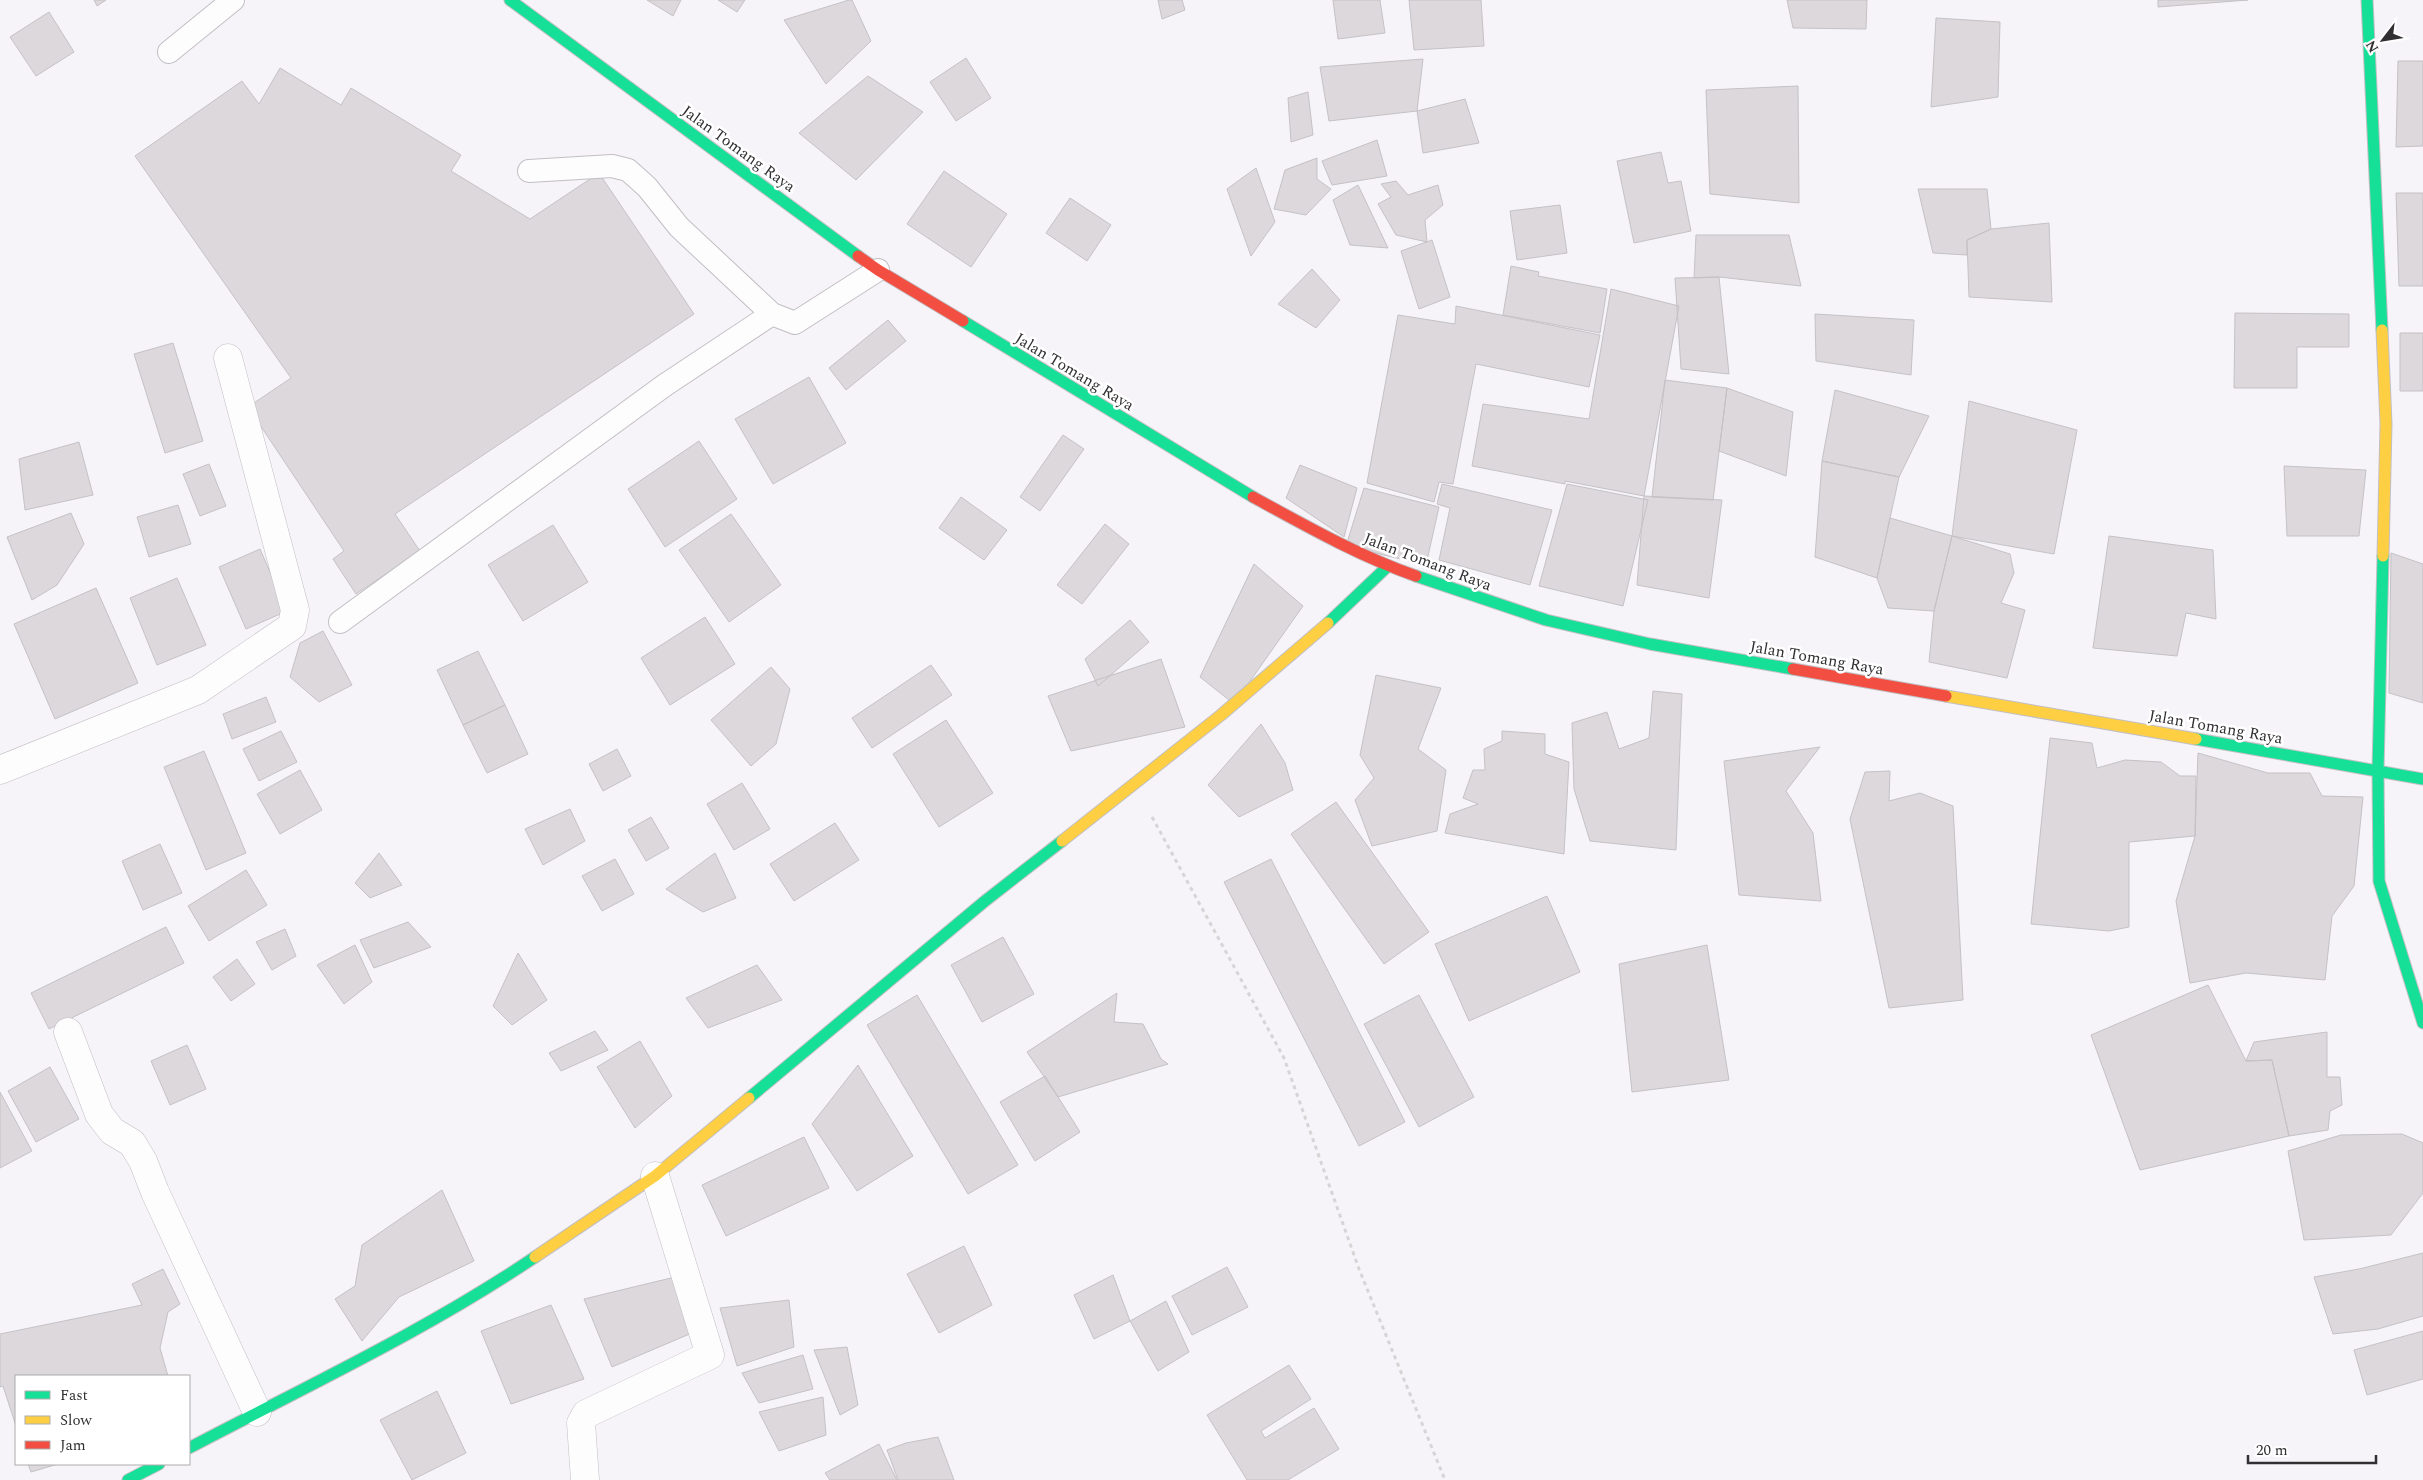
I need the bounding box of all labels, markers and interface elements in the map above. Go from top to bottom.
north arrow [2358,15,2408,65]
text: N [2360,36,2384,57]
street label: Jalan Tomang Raya [677,99,800,198]
street label: Jalan Tomang Raya [1010,327,1139,417]
street label: Jalan Tomang Raya [1360,526,1495,597]
street label: Jalan Tomang Raya [1748,634,1886,682]
street label: Jalan Tomang Raya [2147,703,2285,751]
legend [15,1375,190,1465]
text: Fast [60,1384,88,1407]
text: Slow [60,1409,92,1432]
scale bar [2248,1432,2376,1464]
text: Jam [60,1434,86,1457]
text: 20 m [2256,1439,2288,1462]

